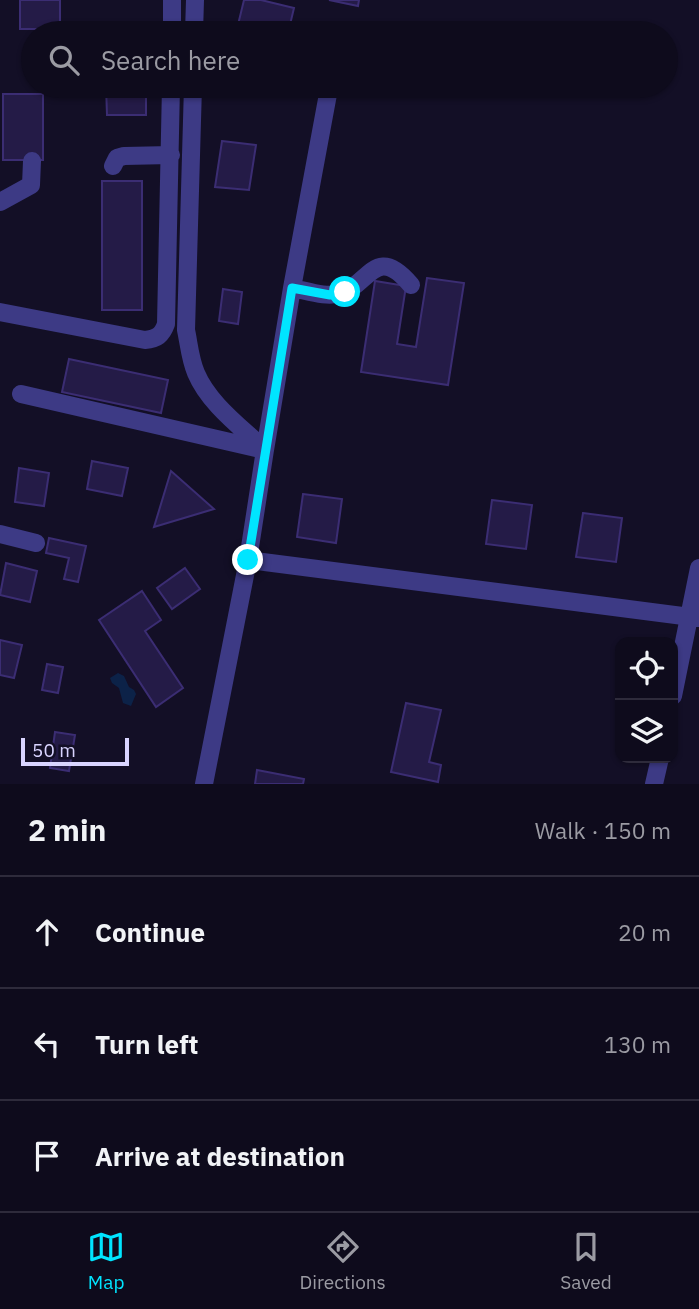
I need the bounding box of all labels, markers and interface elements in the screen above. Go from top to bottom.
search box [21,21,678,98]
icon: search [45,41,83,79]
text: Search here [101,43,240,77]
route start [329,276,360,307]
route end [232,544,263,575]
map controls [615,637,678,763]
button: locate [615,637,678,700]
button: layers [615,700,678,763]
scale bar [21,735,130,767]
text: 50 m [32,738,76,762]
text: 2 min [28,810,106,849]
text: Walk · 150 m [535,815,671,845]
icon: ahead [28,913,66,951]
text: Continue [95,915,205,949]
text: 20 m [618,917,671,947]
icon: left [28,1025,66,1063]
text: Turn left [95,1027,198,1061]
text: 130 m [604,1029,671,1059]
icon: arrive [28,1137,66,1175]
text: Arrive at destination [95,1139,345,1173]
tab: Map [87,1228,125,1294]
tab: Directions [299,1228,386,1294]
tab: Saved [560,1228,612,1294]

